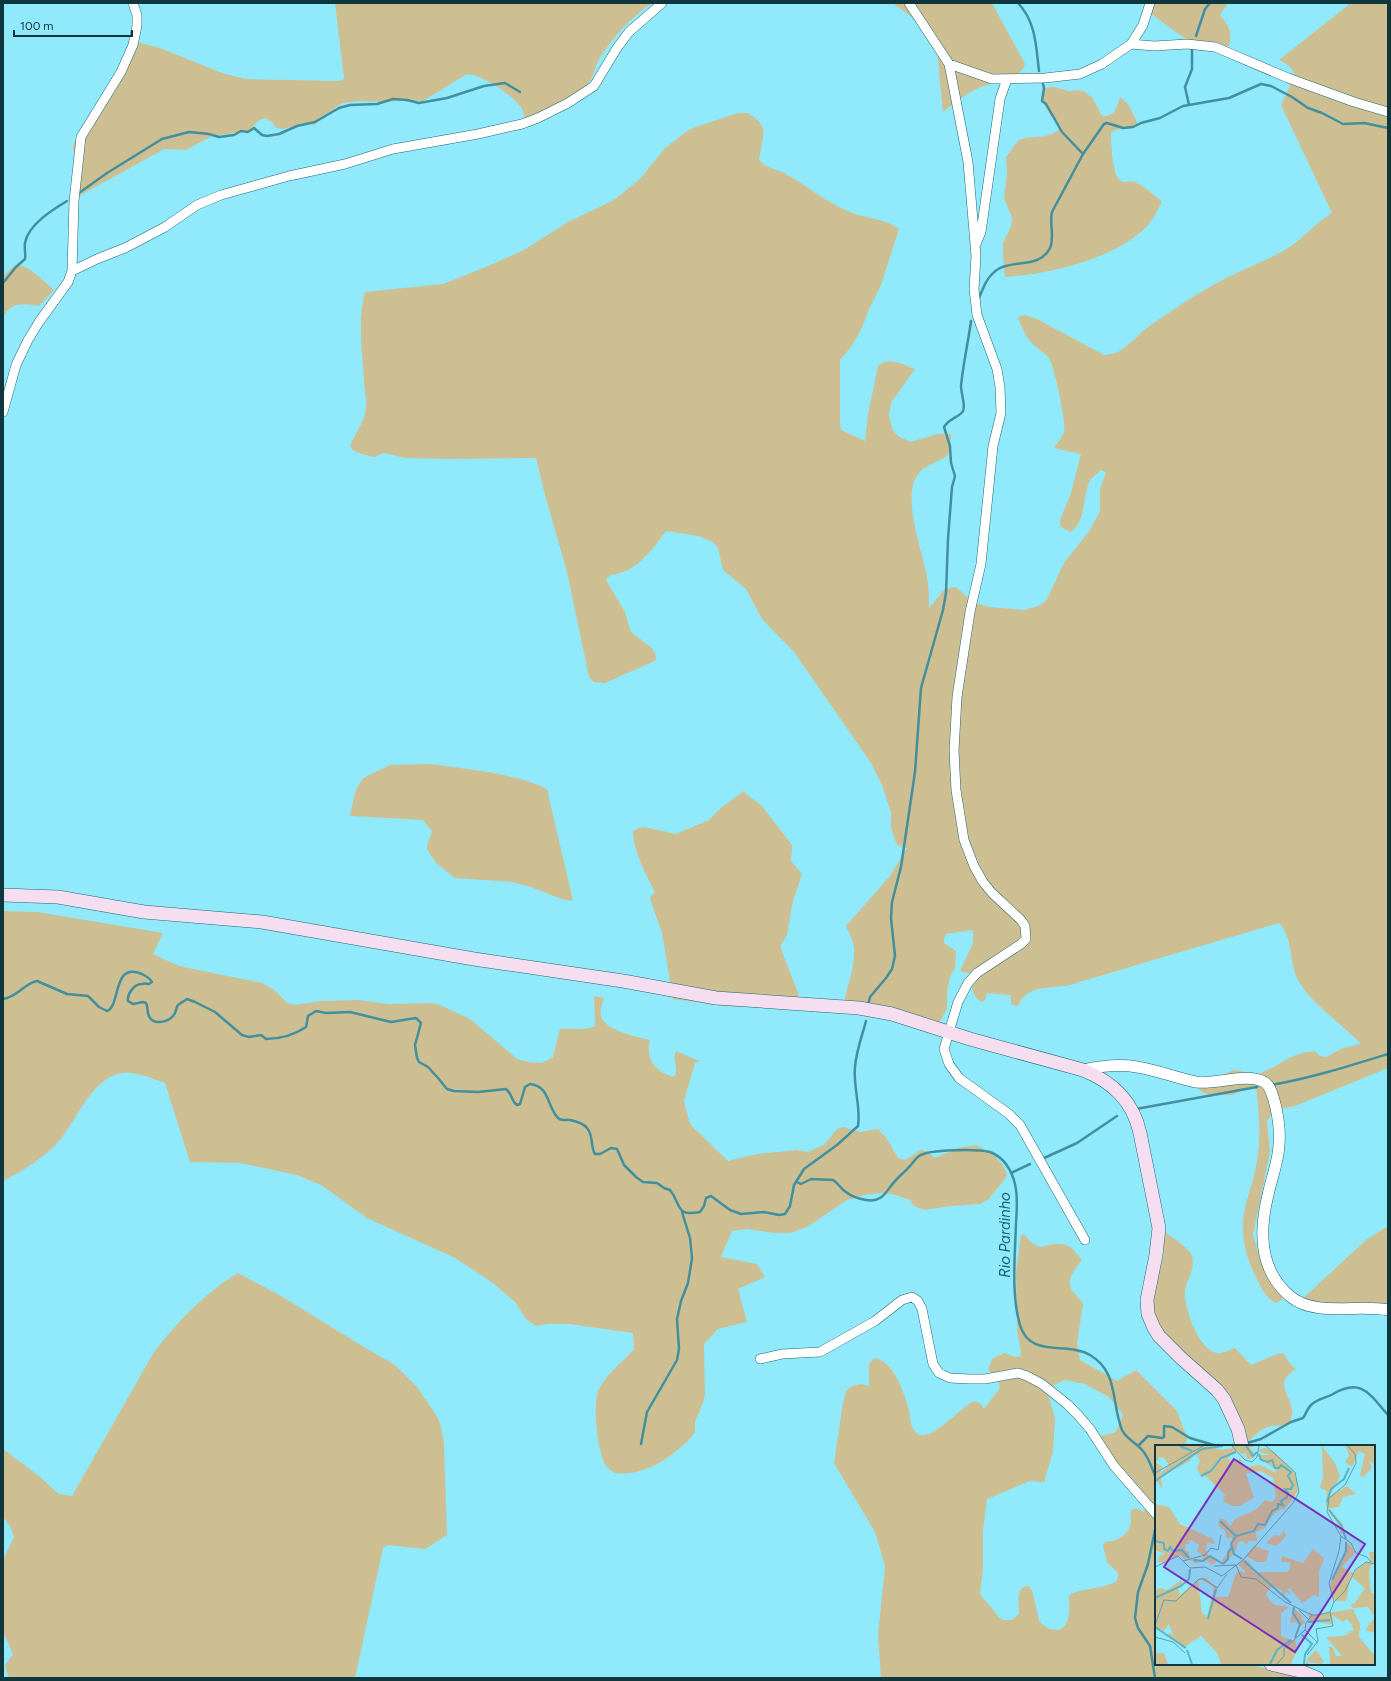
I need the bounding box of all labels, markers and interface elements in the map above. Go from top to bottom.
scale bar [14,12,132,38]
text: 100 m [20,19,54,33]
water label: Rio Pardinho [996,1192,1014,1278]
inset map [1155,1445,1375,1665]

